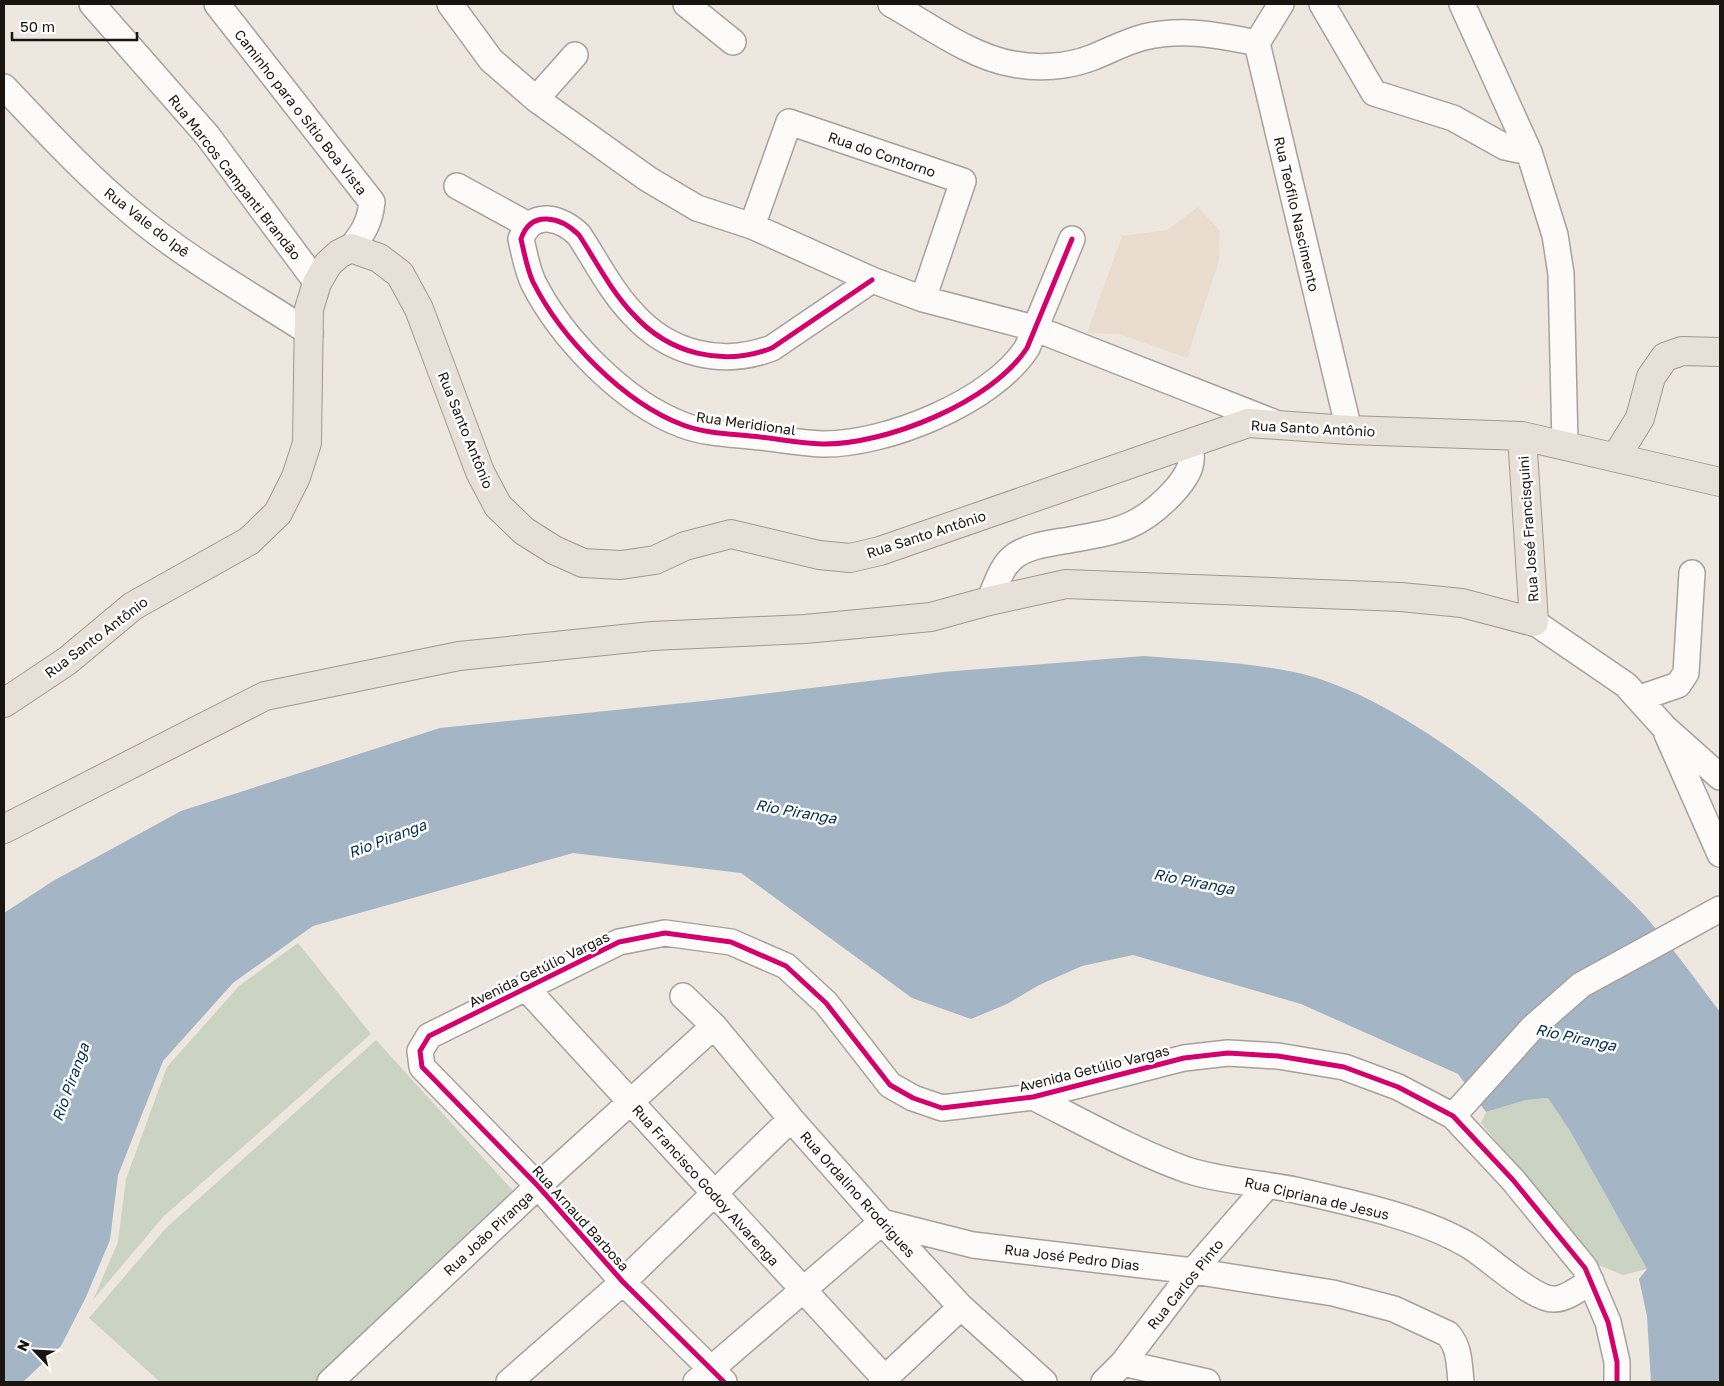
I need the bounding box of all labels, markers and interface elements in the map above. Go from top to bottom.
scale bar [12,10,138,42]
text: 50 m [20,17,55,35]
street label: Caminho para o Sítio Boa Vista [231,26,371,198]
street label: Rua Marcos Campanti Brandão [165,91,305,263]
street label: Rua do Contorno [826,128,938,180]
street label: Rua Teófilo Nascimento [1271,135,1323,293]
street label: Rua Vale do Ipê [101,184,193,260]
street label: Rua Santo Antônio [435,369,497,491]
street label: Rua Meridional [695,408,797,438]
street label: Rua Santo Antônio [1250,416,1376,440]
street label: Rua José Francisquini [1514,455,1542,603]
street label: Rua Santo Antônio [864,507,988,561]
street label: Rua Santo Antônio [41,593,151,681]
water label: Rio Piranga [754,795,838,828]
water label: Rio Piranga [346,815,429,862]
water label: Rio Piranga [1152,864,1236,899]
street label: Avenida Getúlio Vargas [466,927,612,1011]
water label: Rio Piranga [1534,1020,1618,1055]
water label: Rio Piranga [48,1040,94,1124]
street label: Avenida Getúlio Vargas [1017,1041,1171,1095]
street label: Rua Francisco Godoy Alvarenga [629,1101,783,1269]
street label: Rua Ordalino Rrodrigues [797,1127,919,1261]
street label: Rua Arnaud Barbosa [529,1162,633,1274]
street label: Rua Cipriana de Jesus [1243,1173,1391,1223]
street label: Rua João Piranga [440,1187,536,1279]
street label: Rua Carlos Pinto [1143,1235,1227,1333]
street label: Rua José Pedro Dias [1003,1240,1141,1274]
north arrow [10,1326,60,1376]
text: N [13,1337,33,1354]

